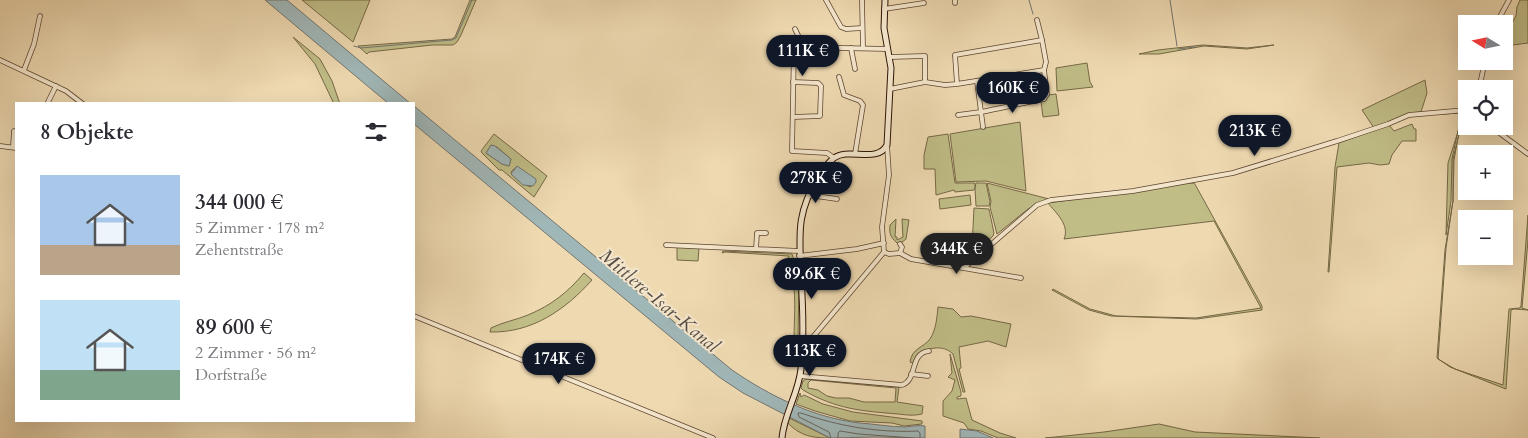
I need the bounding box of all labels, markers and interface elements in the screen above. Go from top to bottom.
north arrow [1458,15,1512,70]
map controls [1458,15,1513,265]
pin: 111K € [762,34,844,77]
text: 111K € [777,40,829,62]
pin: 160K € [972,72,1054,114]
text: 160K € [987,77,1039,99]
button: locate [1458,80,1513,135]
pin: 213K € [1214,114,1296,157]
text: 8 Objekte [40,118,134,147]
icon: filters [362,118,390,146]
text: 213K € [1229,120,1281,142]
button: + [1458,145,1513,200]
pin: 278K € [775,162,857,204]
text: 278K € [790,167,842,189]
text: 344 000 € [195,188,283,217]
icon: home [80,195,140,255]
button: − [1458,210,1513,265]
text: 5 Zimmer · 178 m² [195,217,324,239]
pin: 344K € [916,232,998,275]
text: 344K € [931,238,983,260]
text: Zehentstraße [195,239,284,261]
water label: Mittlere-Isar-Kanal [594,243,726,359]
pin: 89.6K € [766,258,858,300]
text: 89.6K € [784,263,840,285]
text: 89 600 € [195,313,273,342]
icon: home [80,320,140,380]
pin: 113K € [769,334,851,377]
text: 113K € [784,340,836,362]
text: 2 Zimmer · 56 m² [195,342,316,364]
pin: 174K € [518,342,600,385]
text: 174K € [533,348,585,370]
text: Dorfstraße [195,364,267,386]

